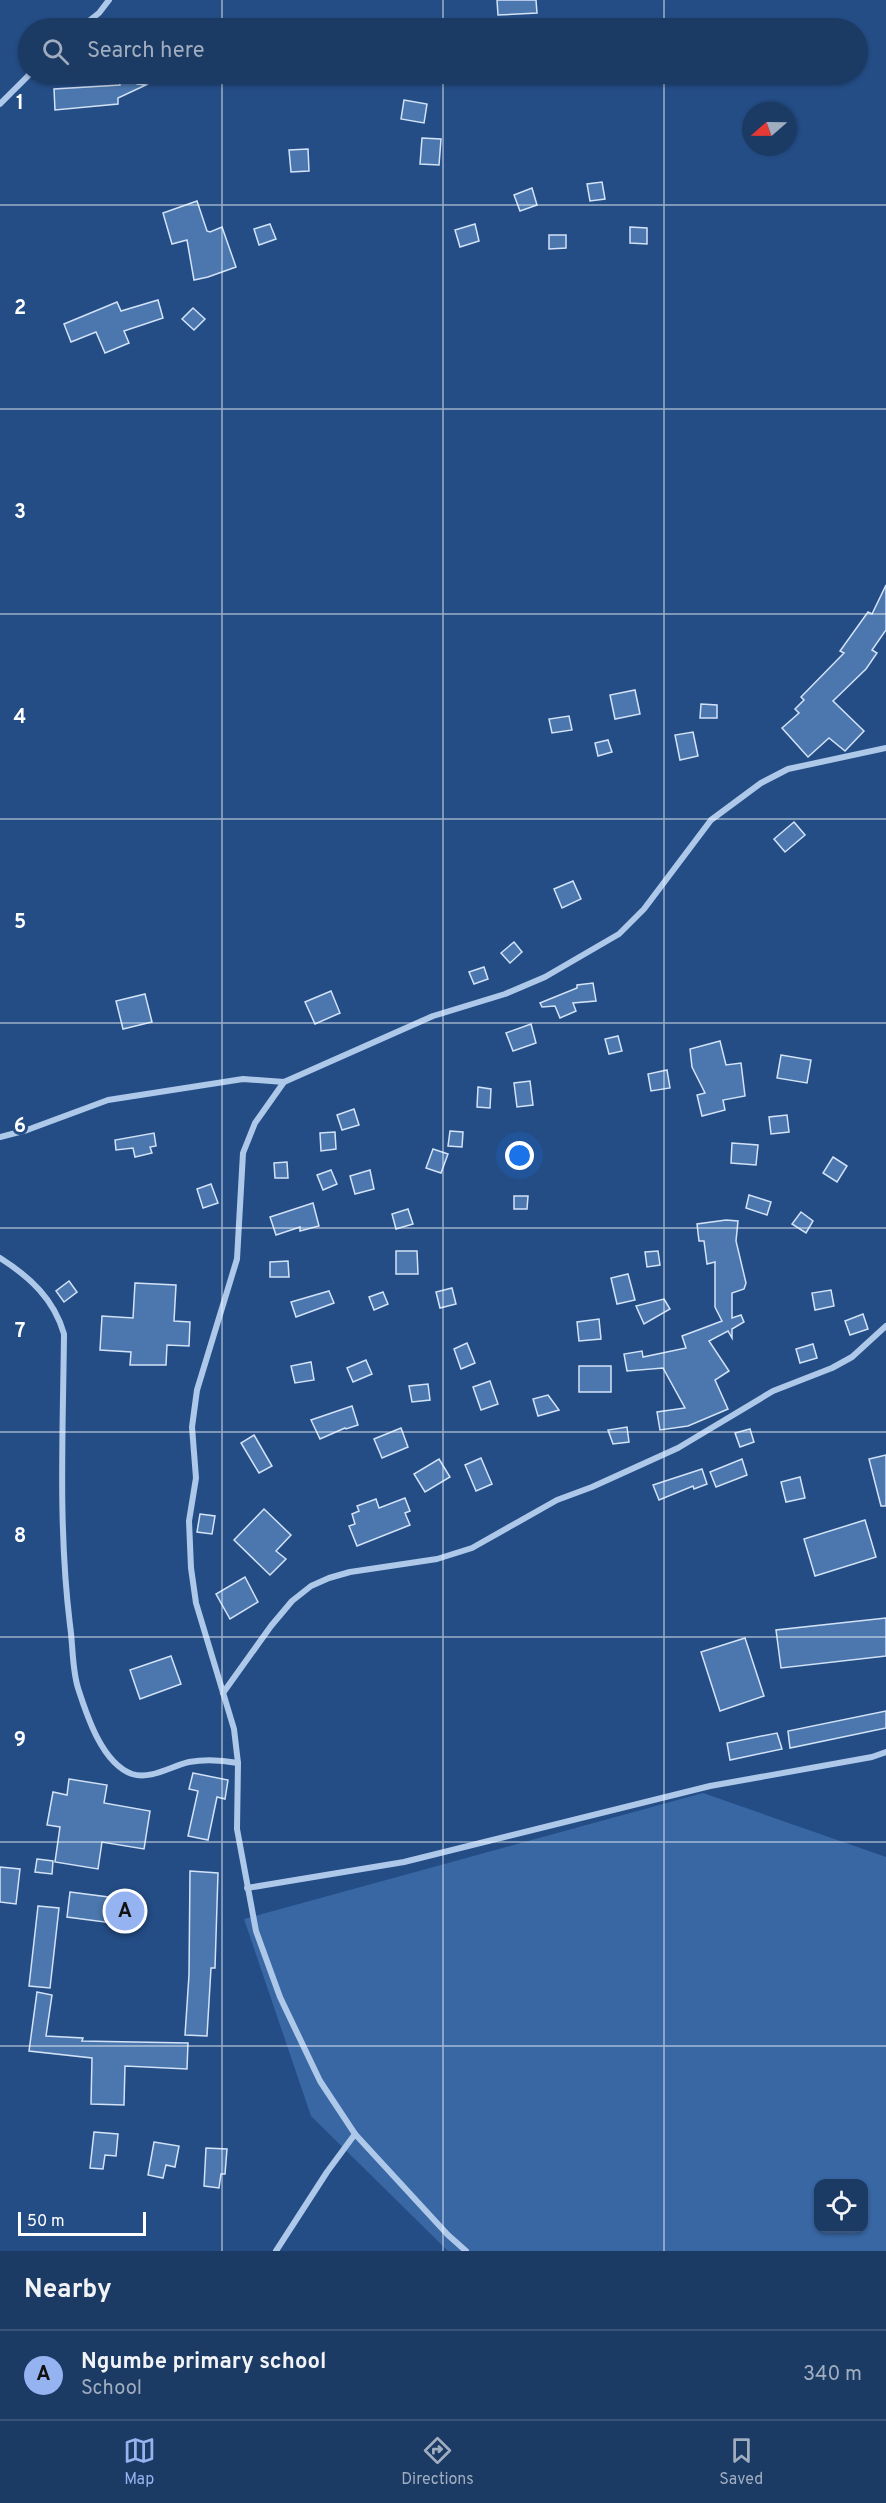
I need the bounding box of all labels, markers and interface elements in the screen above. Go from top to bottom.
search box [18,18,868,84]
icon: search [39,35,72,68]
text: Search here [87,38,205,65]
text: 1 [16,91,24,117]
north arrow [742,102,796,156]
text: 2 [14,296,26,322]
text: 3 [14,500,26,526]
text: 4 [14,705,26,731]
text: 5 [14,910,26,936]
text: 6 [14,1114,26,1140]
your location [505,1141,534,1170]
text: 7 [15,1319,25,1345]
text: 8 [14,1524,26,1550]
text: 9 [14,1728,26,1754]
pin: A [106,1888,144,1934]
map controls [814,2179,868,2233]
button: locate [814,2179,868,2233]
scale bar [18,2209,146,2236]
text: 50 m [27,2212,65,2232]
text: Nearby [24,2274,112,2307]
text: Ngumbe primary school [81,2349,326,2376]
text: A [36,2362,51,2388]
text: 340 m [803,2362,862,2388]
text: School [81,2376,142,2402]
tab: Map [123,2434,156,2490]
tab: Directions [401,2434,474,2490]
tab: Saved [719,2434,763,2490]

